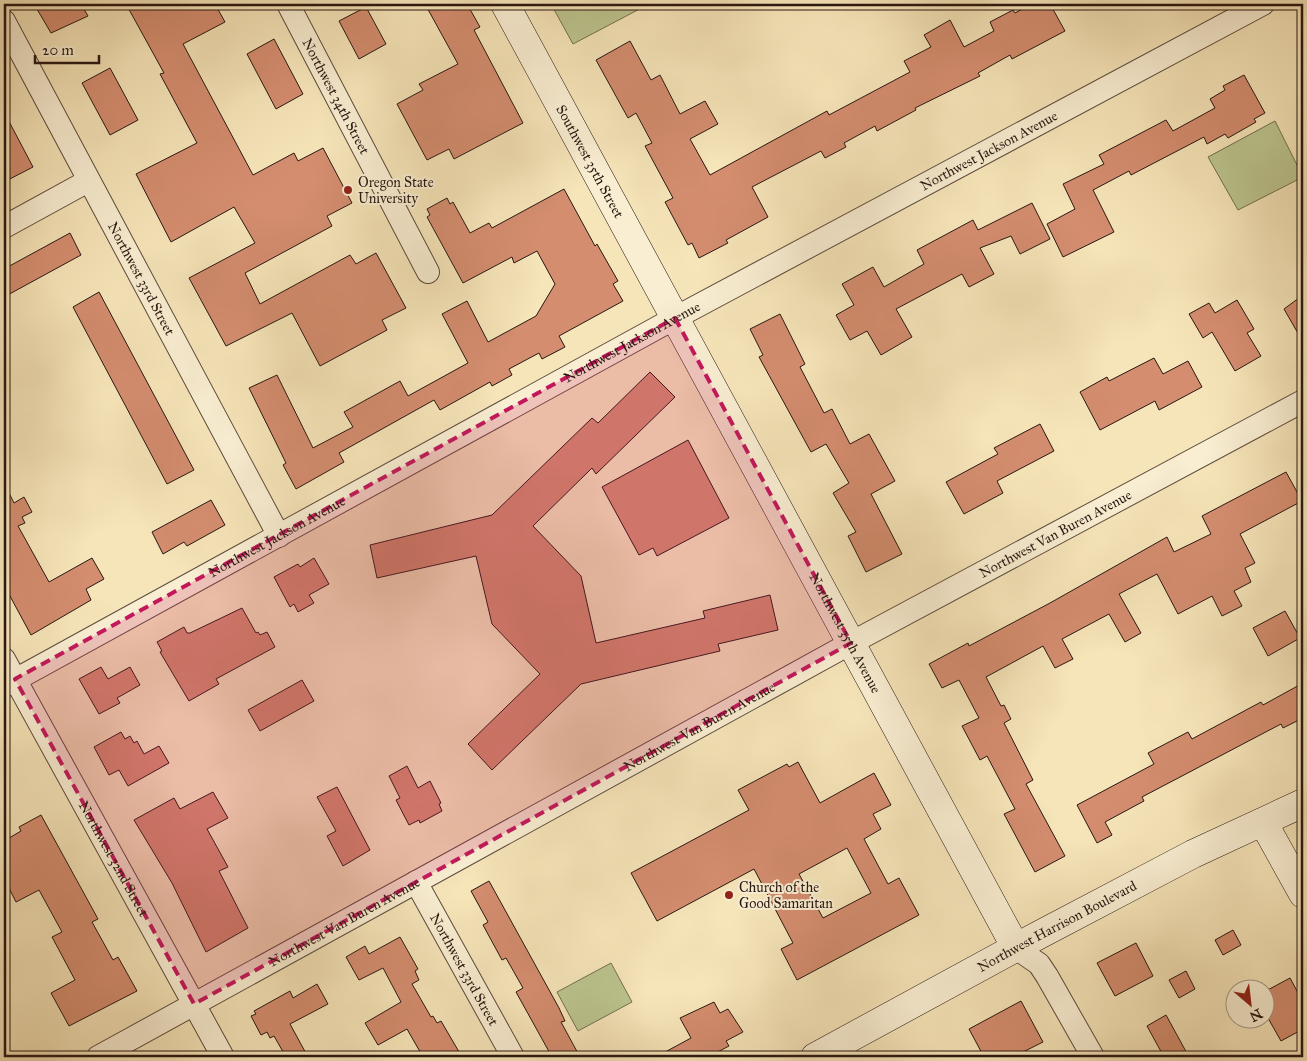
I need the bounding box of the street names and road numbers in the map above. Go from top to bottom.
street label: Northwest 34th Street [298,35,373,157]
street label: Southwest 35th Street [552,102,627,221]
street label: Northwest Jackson Avenue [917,107,1061,194]
street label: Northwest 33rd Street [104,219,178,338]
street label: Northwest Jackson Avenue [561,298,703,386]
street label: Northwest Van Buren Avenue [976,486,1135,582]
street label: Northwest Jackson Avenue [206,493,348,581]
street label: Northwest 35th Avenue [805,570,885,696]
street label: Northwest Van Buren Avenue [621,678,778,775]
street label: Northwest 32nd Street [75,798,152,920]
street label: Northwest Van Buren Avenue [266,874,423,971]
street label: Northwest Harrison Boulevard [974,877,1140,976]
street label: Northwest 33rd Street [426,911,502,1029]

